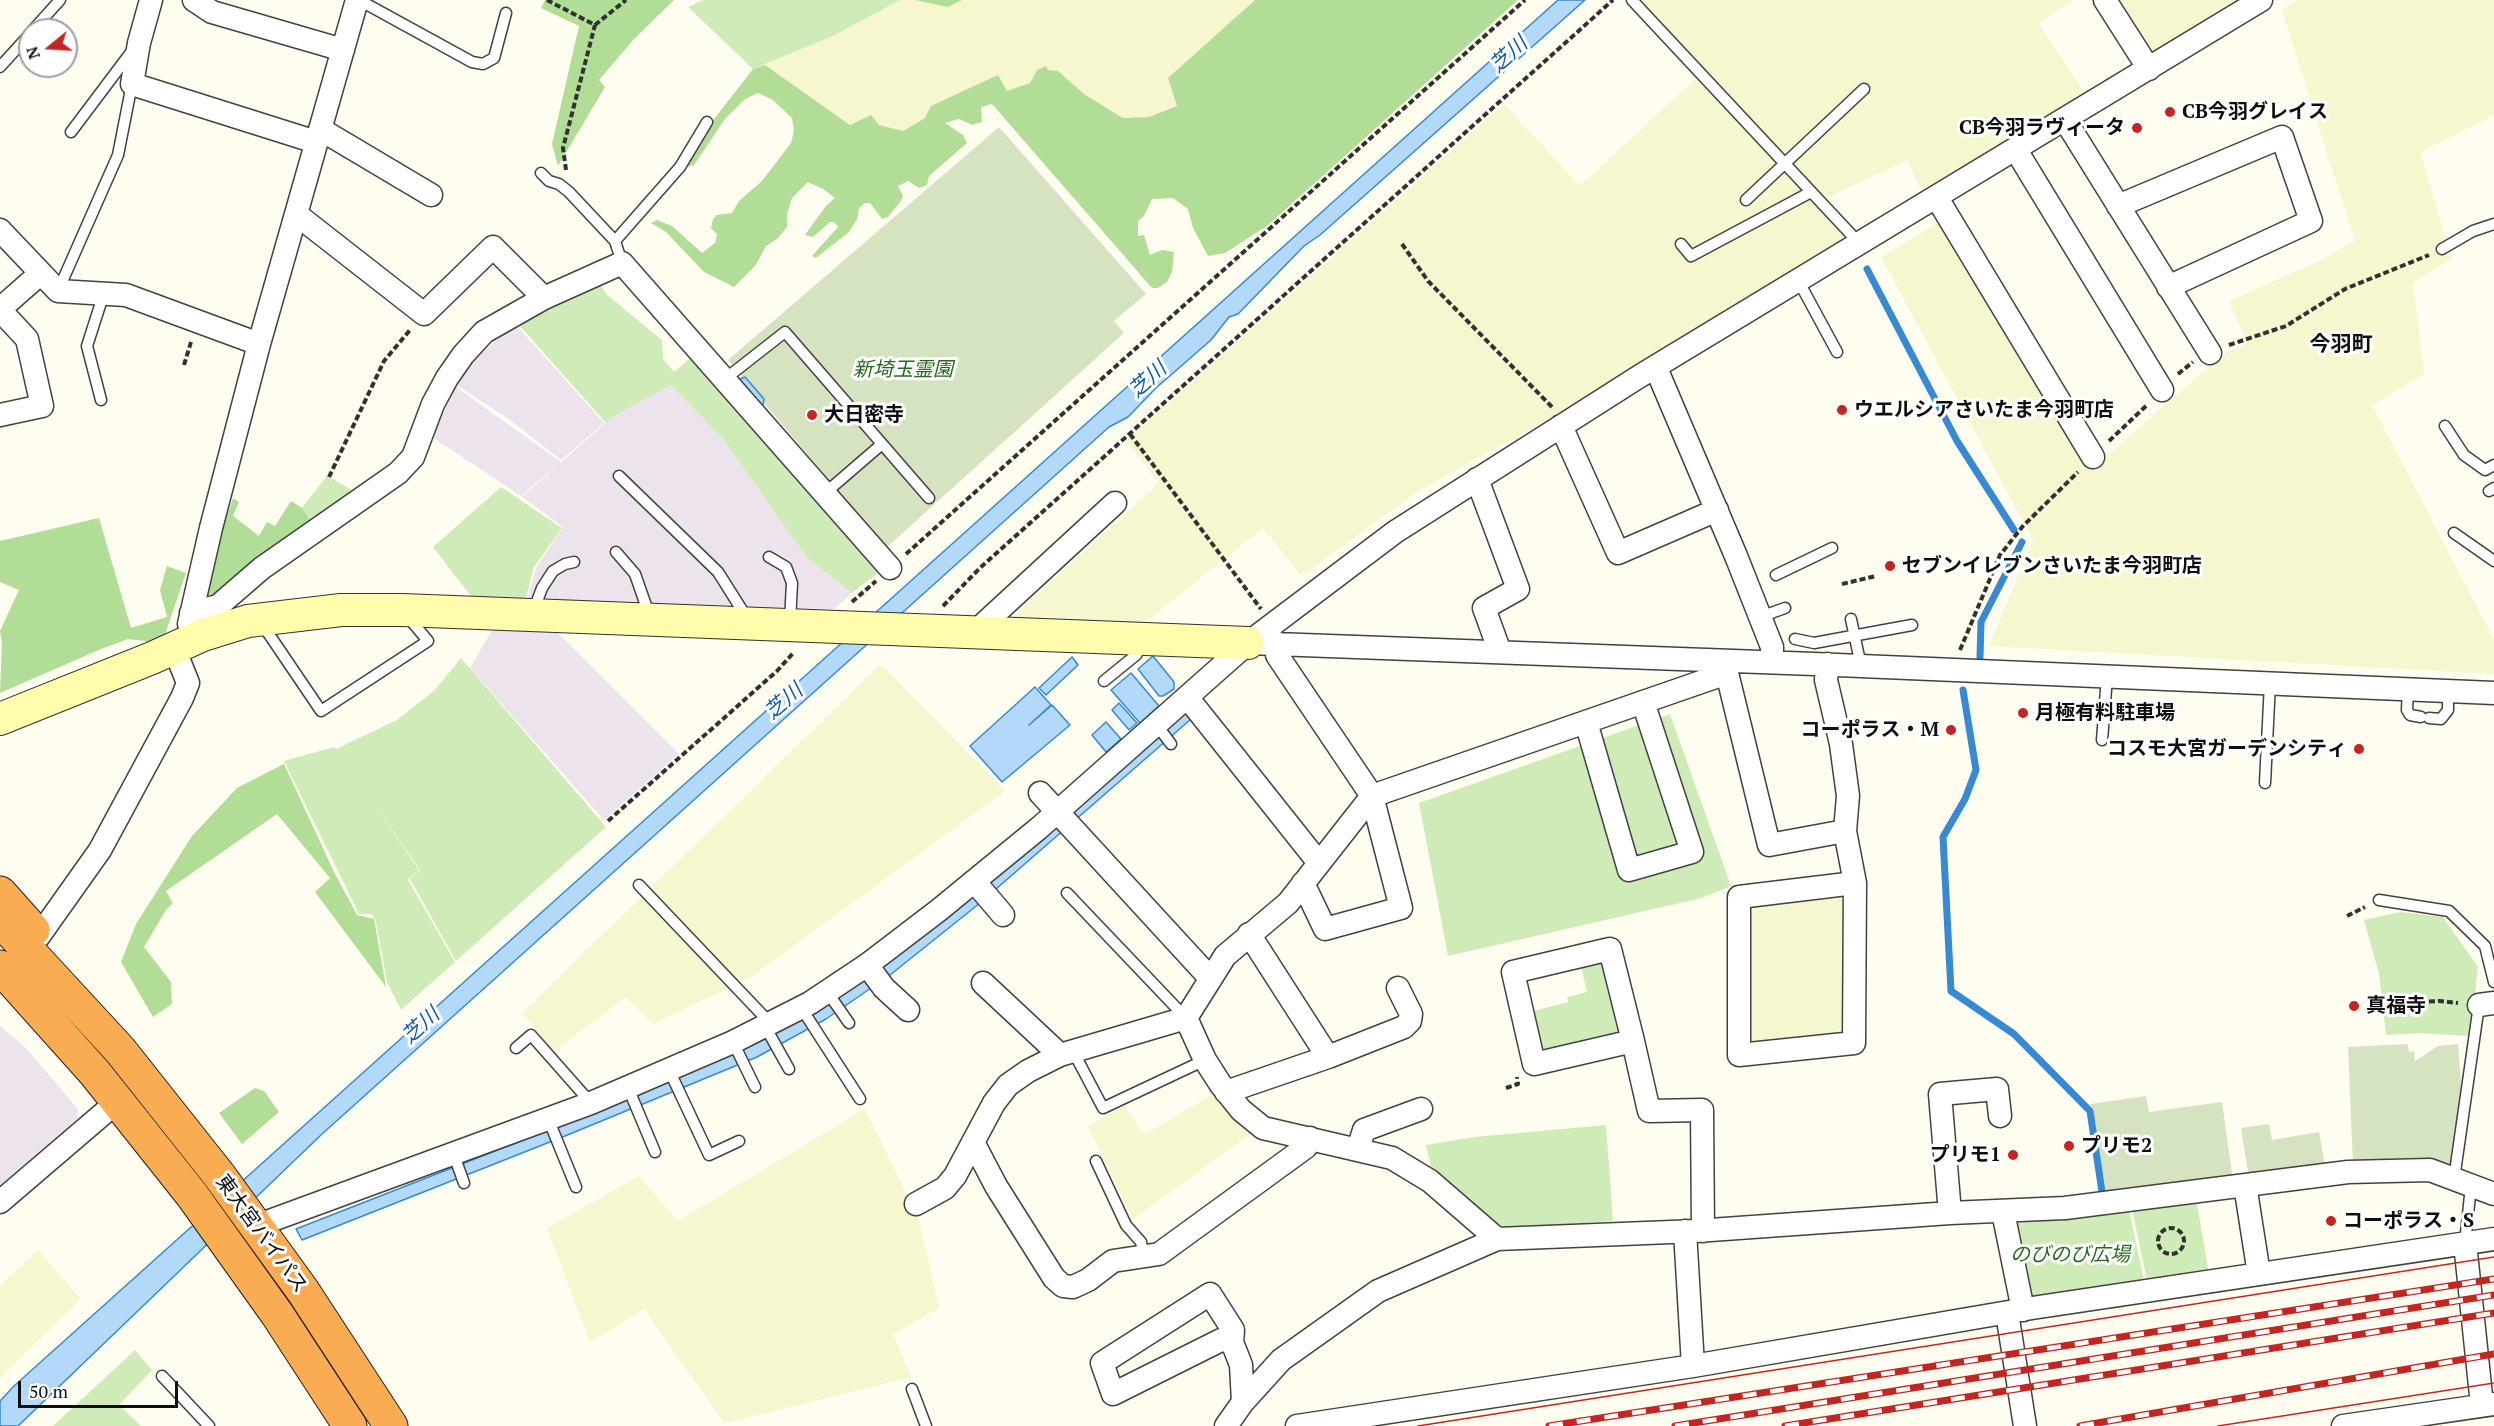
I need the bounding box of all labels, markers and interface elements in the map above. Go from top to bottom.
north arrow [18,18,78,78]
water label: 芝川 [1485,32,1533,78]
text: N [20,44,45,62]
place label: CB今羽グレイス [2182,100,2328,124]
marker: CB今羽グレイス [2163,105,2177,119]
place label: CB今羽ラヴィータ [1959,116,2125,140]
marker: CB今羽ラヴィータ [2130,121,2144,135]
district label: 今羽町 [2310,332,2372,358]
water label: 芝川 [1124,357,1172,403]
park label: 新埼玉霊園 [853,358,953,382]
place label: ウエルシアさいたま今羽町店 [1854,398,2114,422]
place label: 大日密寺 [824,403,904,427]
marker: ウエルシアさいたま今羽町店 [1835,403,1849,417]
marker: 大日密寺 [805,408,819,422]
place label: セブンイレブンさいたま今羽町店 [1902,554,2202,578]
marker: セブンイレブンさいたま今羽町店 [1883,559,1897,573]
water label: 芝川 [760,679,808,725]
place label: 月極有料駐車場 [2035,701,2175,725]
marker: 月極有料駐車場 [2016,706,2030,720]
place label: コーポラス・M [1800,718,1939,742]
marker: コーポラス・M [1944,723,1958,737]
place label: コスモ大宮ガーデンシティ [2107,737,2347,761]
marker: コスモ大宮ガーデンシティ [2352,742,2366,756]
place label: 真福寺 [2366,994,2426,1018]
marker: 真福寺 [2347,999,2361,1013]
water label: 芝川 [397,1003,445,1049]
place label: プリモ2 [2081,1134,2152,1158]
marker: プリモ2 [2062,1139,2076,1153]
place label: プリモ1 [1930,1143,2001,1167]
marker: プリモ1 [2006,1148,2020,1162]
street label: 東大宮バイパス [210,1170,312,1298]
place label: コーポラス・S [2343,1209,2474,1233]
marker: コーポラス・S [2324,1214,2338,1228]
park label: のびのび広場 [2010,1243,2130,1267]
scale bar [21,1369,182,1407]
text: 50 m [29,1379,68,1403]

